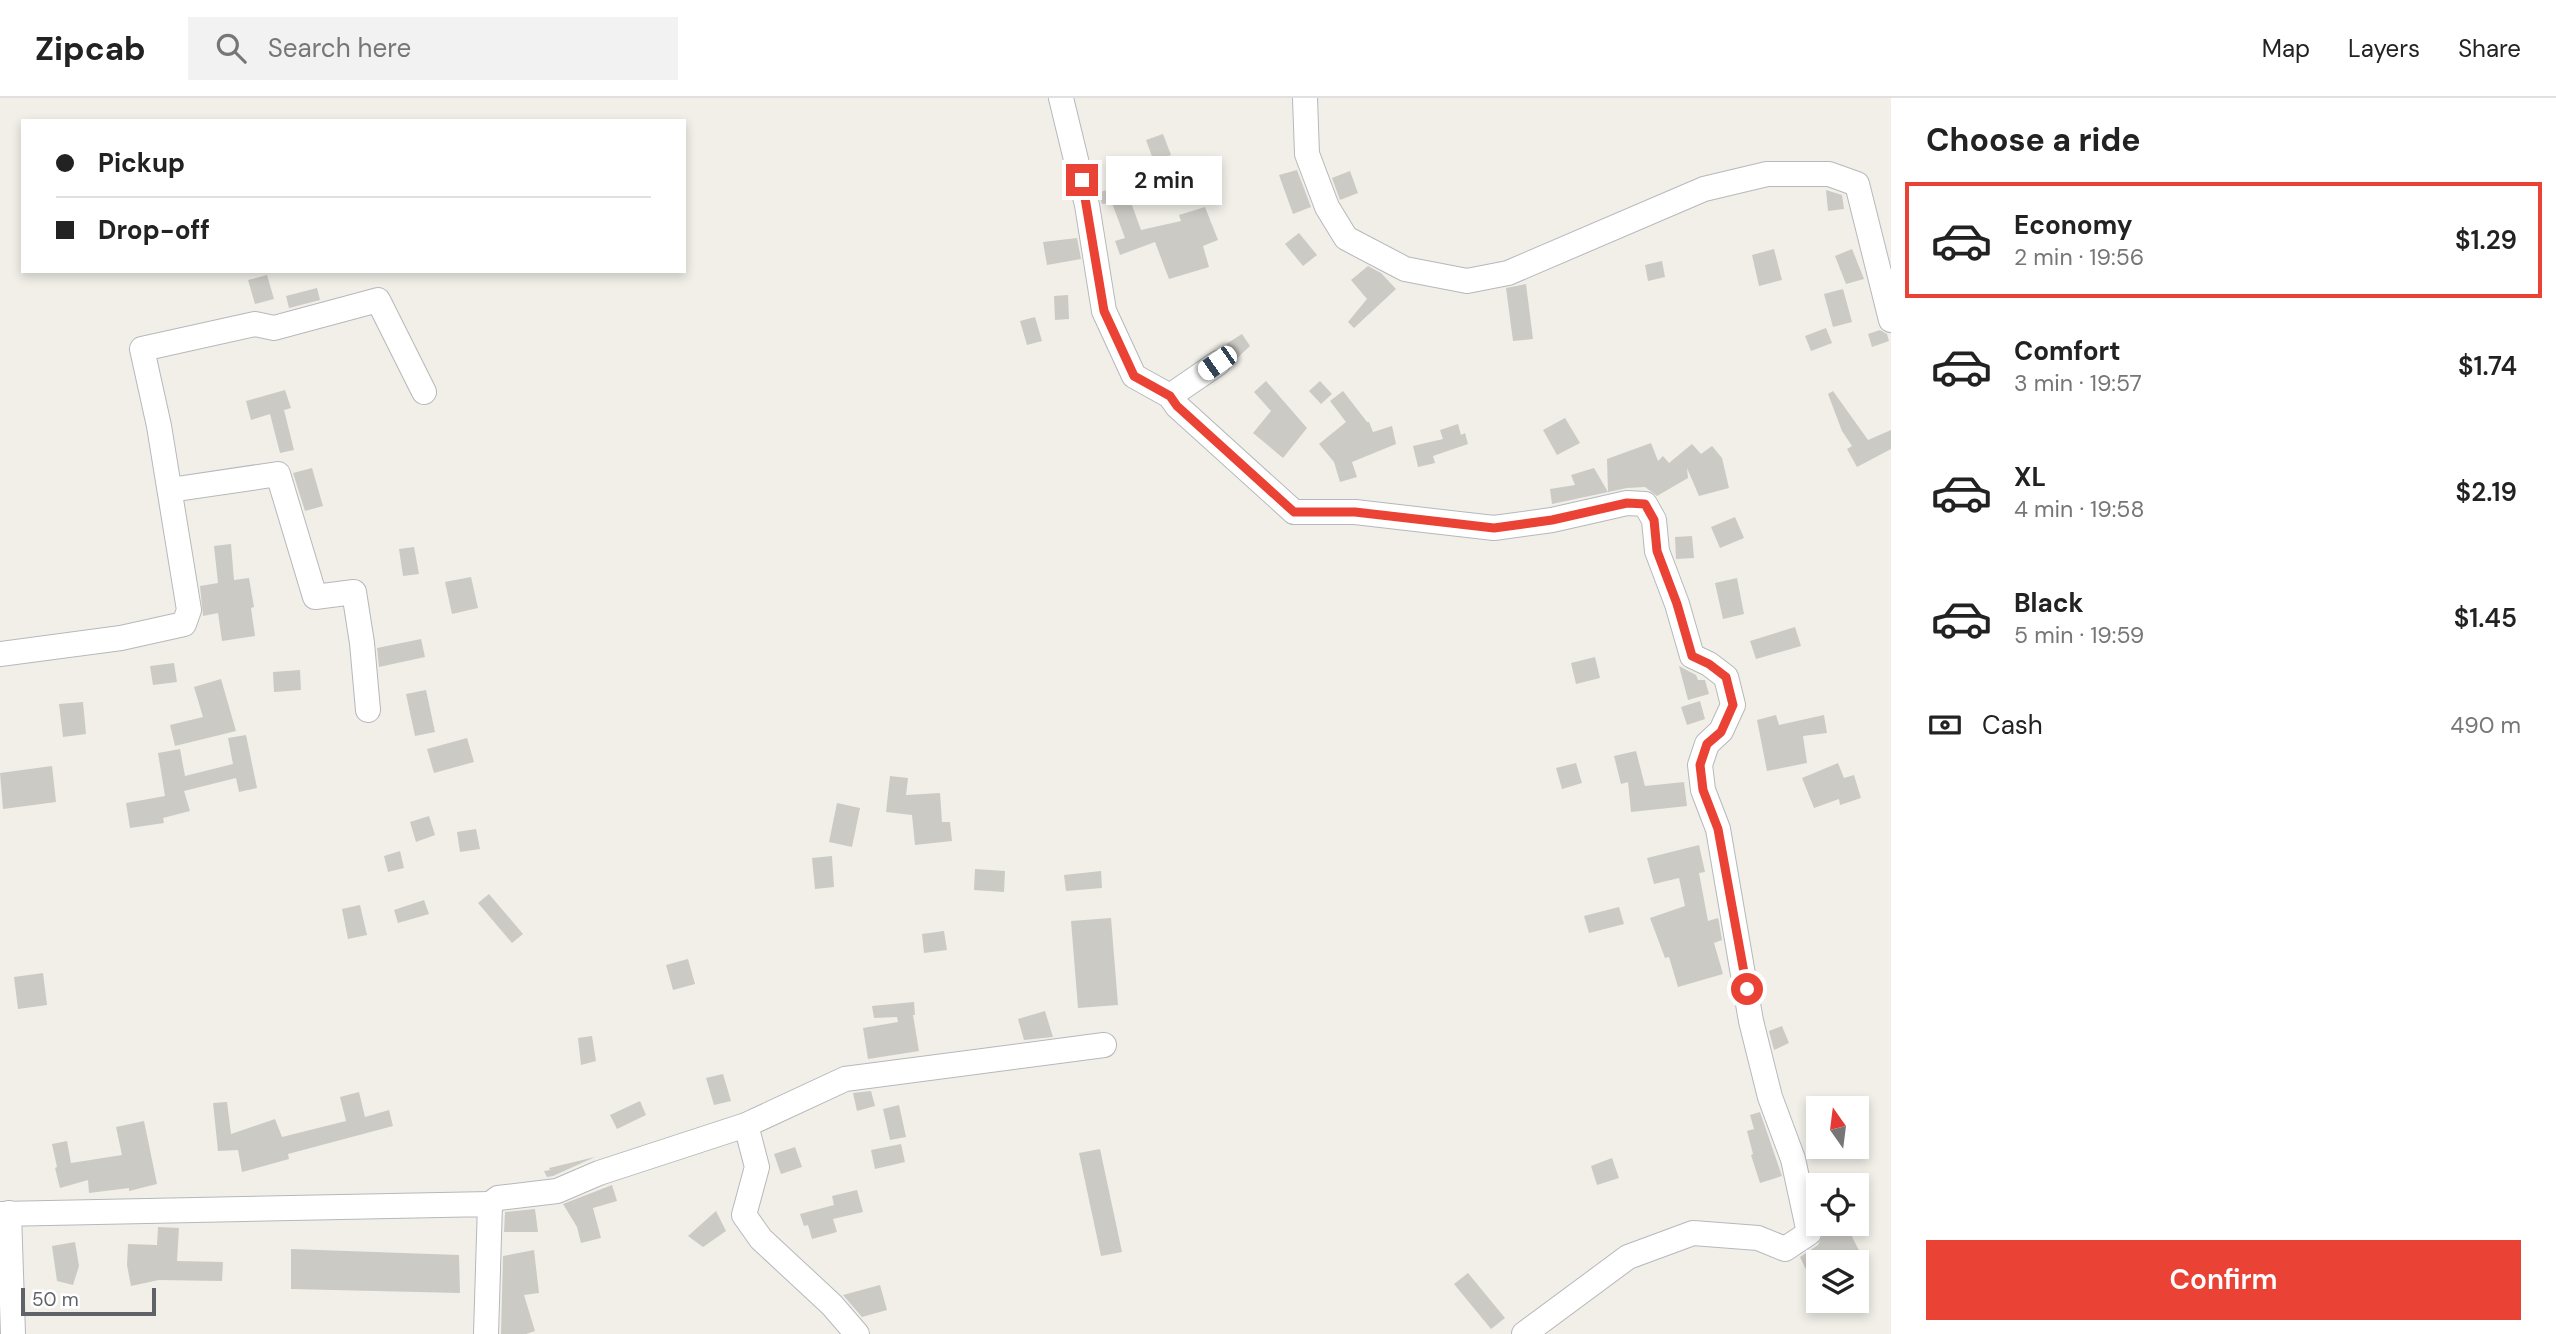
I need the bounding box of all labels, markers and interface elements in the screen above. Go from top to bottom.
search box [188,17,678,80]
text: Zipcab [35,27,146,70]
icon: search [212,29,250,67]
text: Search here [268,31,411,65]
text: Map [2262,33,2310,64]
text: Layers [2348,33,2420,64]
text: Share [2458,33,2521,64]
text: Choose a ride [1926,119,2141,161]
text: Pickup [98,146,185,180]
callout: 2 min [1106,155,1222,204]
route end [1066,164,1098,196]
text: 2 min [1134,165,1194,195]
text: Economy [2014,208,2132,242]
icon: car [1930,209,1993,272]
text: Drop-off [98,213,210,247]
text: $1.29 [2455,223,2517,257]
text: 2 min · 19:56 [2014,242,2144,272]
text: Comfort [2014,334,2120,368]
icon: car [1930,335,1993,398]
car [1194,342,1241,384]
text: $1.74 [2458,349,2517,383]
text: 3 min · 19:57 [2014,368,2142,398]
text: XL [2014,460,2046,494]
icon: car [1930,461,1993,524]
text: $2.19 [2456,475,2517,509]
text: 4 min · 19:58 [2014,494,2144,524]
text: Black [2014,586,2084,620]
icon: car [1930,587,1993,650]
text: $1.45 [2454,601,2517,635]
text: 5 min · 19:59 [2014,620,2144,650]
icon: cash [1926,706,1964,744]
text: Cash [1982,708,2043,742]
text: 490 m [2450,710,2521,740]
route start [1731,973,1763,1005]
north arrow [1806,1096,1869,1158]
map controls [1806,1096,1869,1313]
button: locate [1806,1173,1869,1236]
button: Confirm [1926,1240,2521,1320]
button: layers [1806,1250,1869,1313]
scale bar [21,1285,156,1317]
text: 50 m [32,1287,79,1312]

